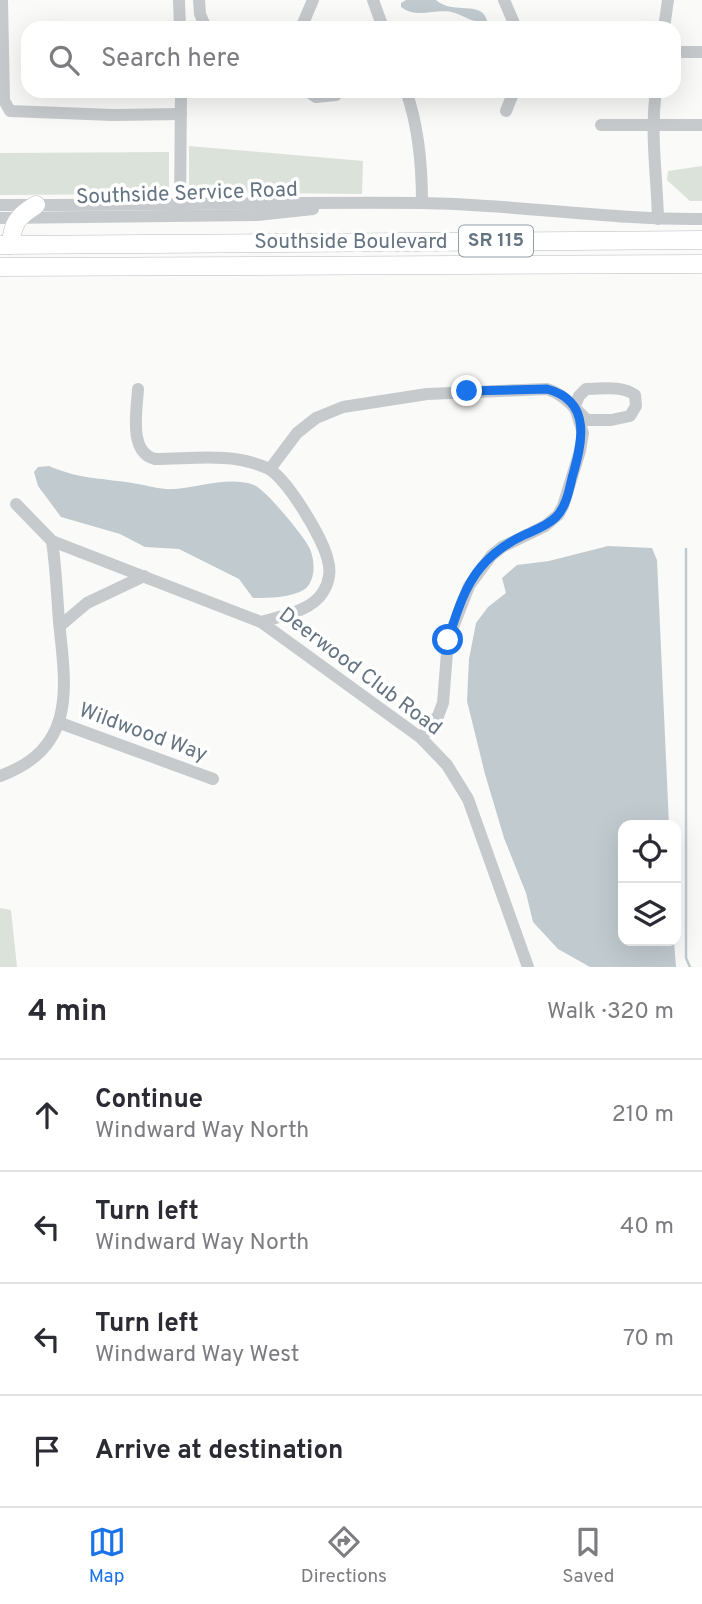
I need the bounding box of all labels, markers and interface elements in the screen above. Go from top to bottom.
search box [21,21,681,98]
icon: search [45,41,83,79]
text: Search here [101,43,240,76]
street label: Southside Service Road [76,177,298,211]
road number: SR 115 [459,226,533,256]
street label: Southside Boulevard [254,229,448,256]
route end [451,375,482,406]
street label: Deerwood Club Road [273,602,447,742]
route start [432,624,463,655]
street label: Wildwood Way [75,697,211,769]
map controls [618,820,681,946]
button: locate [618,820,681,883]
button: layers [618,883,681,946]
text: 4 min [28,994,107,1031]
text: Walk · 320 m [547,998,674,1027]
text: Continue [95,1084,203,1117]
icon: ahead [28,1096,66,1134]
text: 210 m [612,1101,674,1130]
text: Windward Way North [95,1117,309,1146]
text: Turn left [95,1196,199,1229]
icon: left [28,1208,66,1246]
text: 40 m [620,1213,674,1242]
text: Windward Way North [95,1229,309,1258]
text: Turn left [95,1308,199,1341]
icon: left [28,1320,66,1358]
text: 70 m [623,1325,674,1354]
text: Windward Way West [95,1341,299,1370]
icon: arrive [28,1432,66,1470]
text: Arrive at destination [95,1435,343,1468]
tab: Map [88,1523,126,1589]
tab: Directions [301,1523,387,1589]
tab: Saved [562,1523,614,1589]

